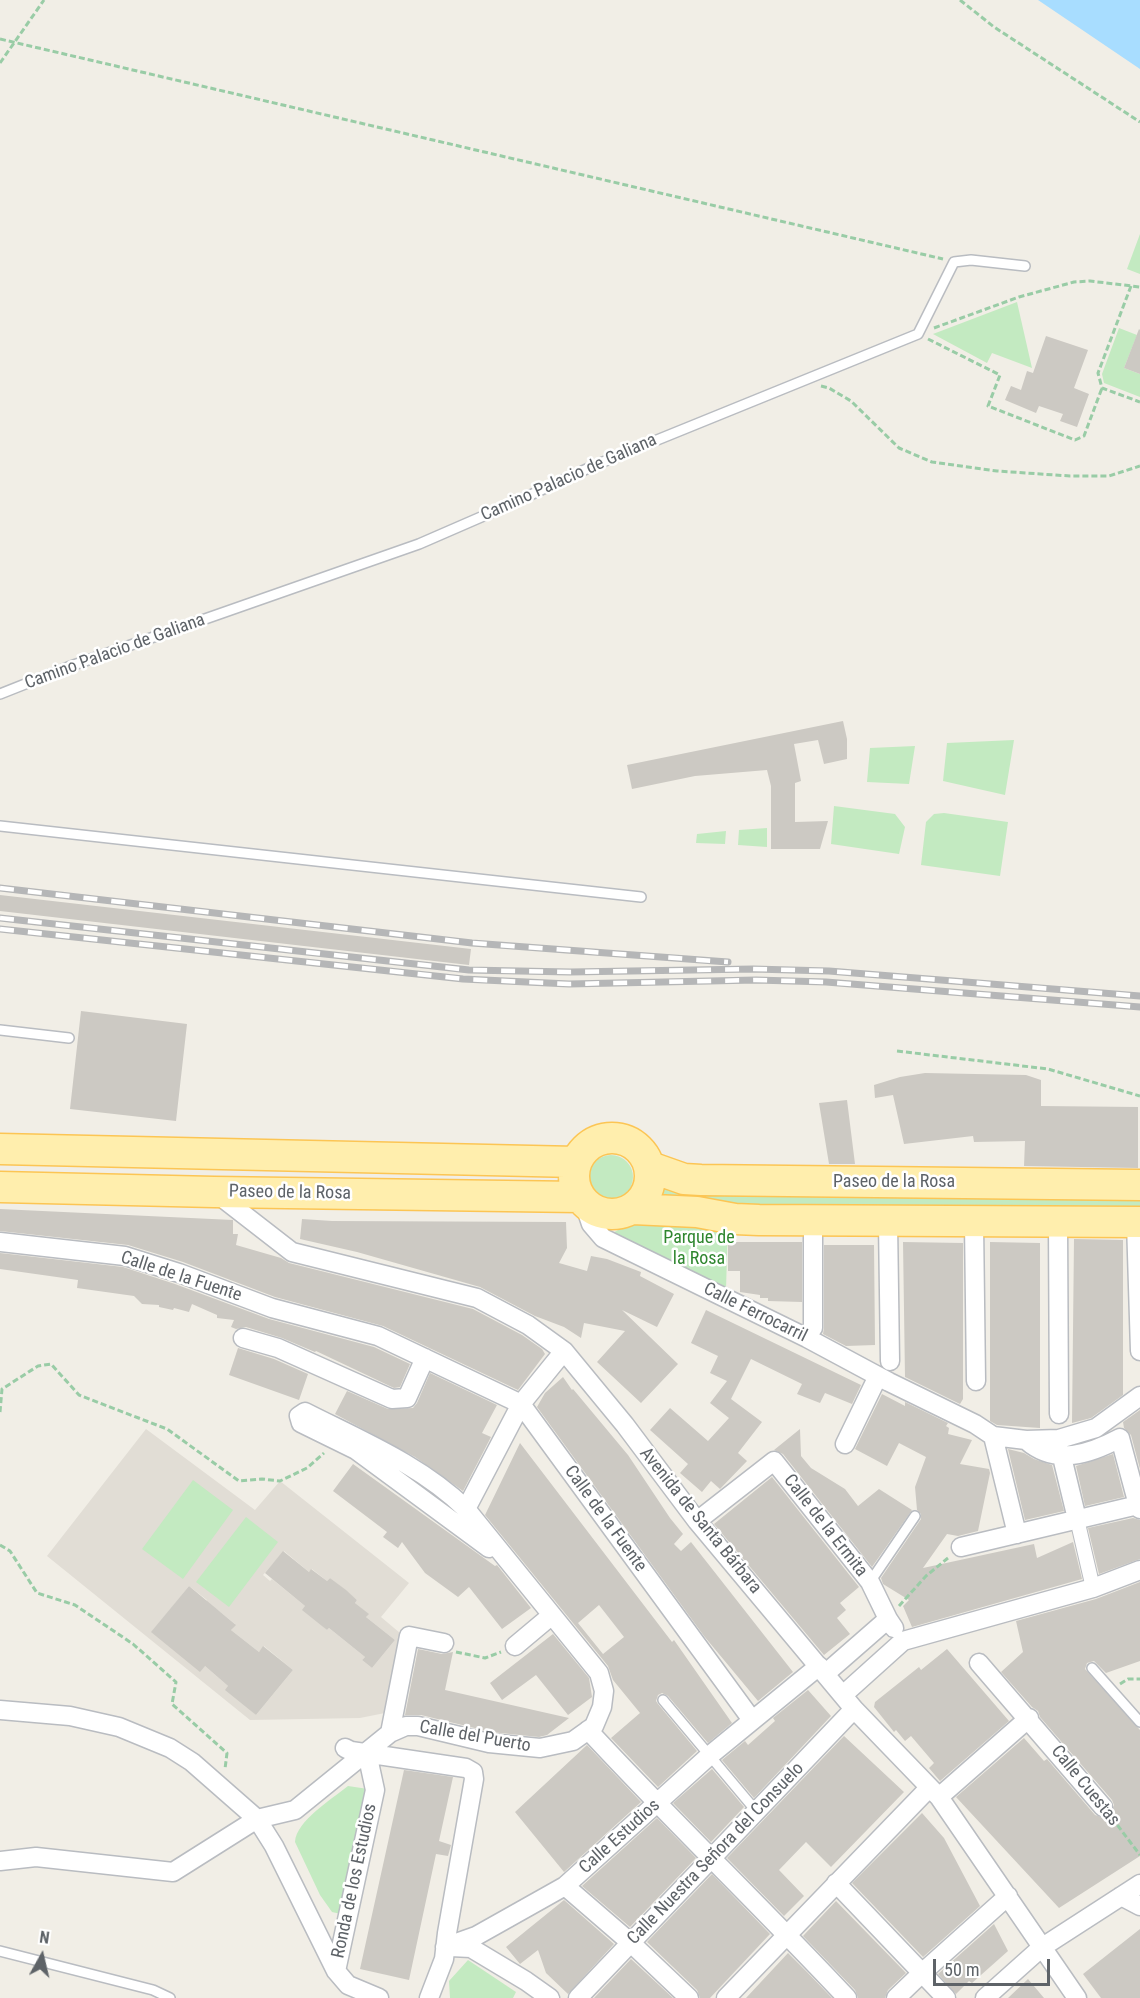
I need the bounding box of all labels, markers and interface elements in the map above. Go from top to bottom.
street label: Camino Palacio de Galiana [478,429,660,527]
street label: Camino Palacio de Galiana [22,609,208,695]
street label: Paseo de la Rosa [833,1171,955,1193]
street label: Paseo de la Rosa [229,1181,351,1205]
park label: Parque de la Rosa [663,1227,735,1270]
street label: Calle de la Fuente [118,1247,244,1307]
street label: Calle Ferrocarril [700,1279,810,1347]
street label: Avenida de Santa Bárbara [634,1444,766,1598]
street label: Calle de la Fuente [559,1462,651,1576]
street label: Calle de la Ermita [778,1470,872,1582]
street label: Calle del Puerto [418,1717,532,1757]
street label: Calle Cuestas [1046,1741,1124,1831]
street label: Calle Nuestra Señora del Consuelo [623,1758,809,1950]
street label: Calle Estudios [575,1795,665,1879]
street label: Ronda de los Estudios [328,1802,382,1960]
north arrow [12,1926,72,1986]
text: N [38,1928,51,1948]
scale bar [936,1947,1053,1985]
text: 50 m [944,1959,979,1980]

